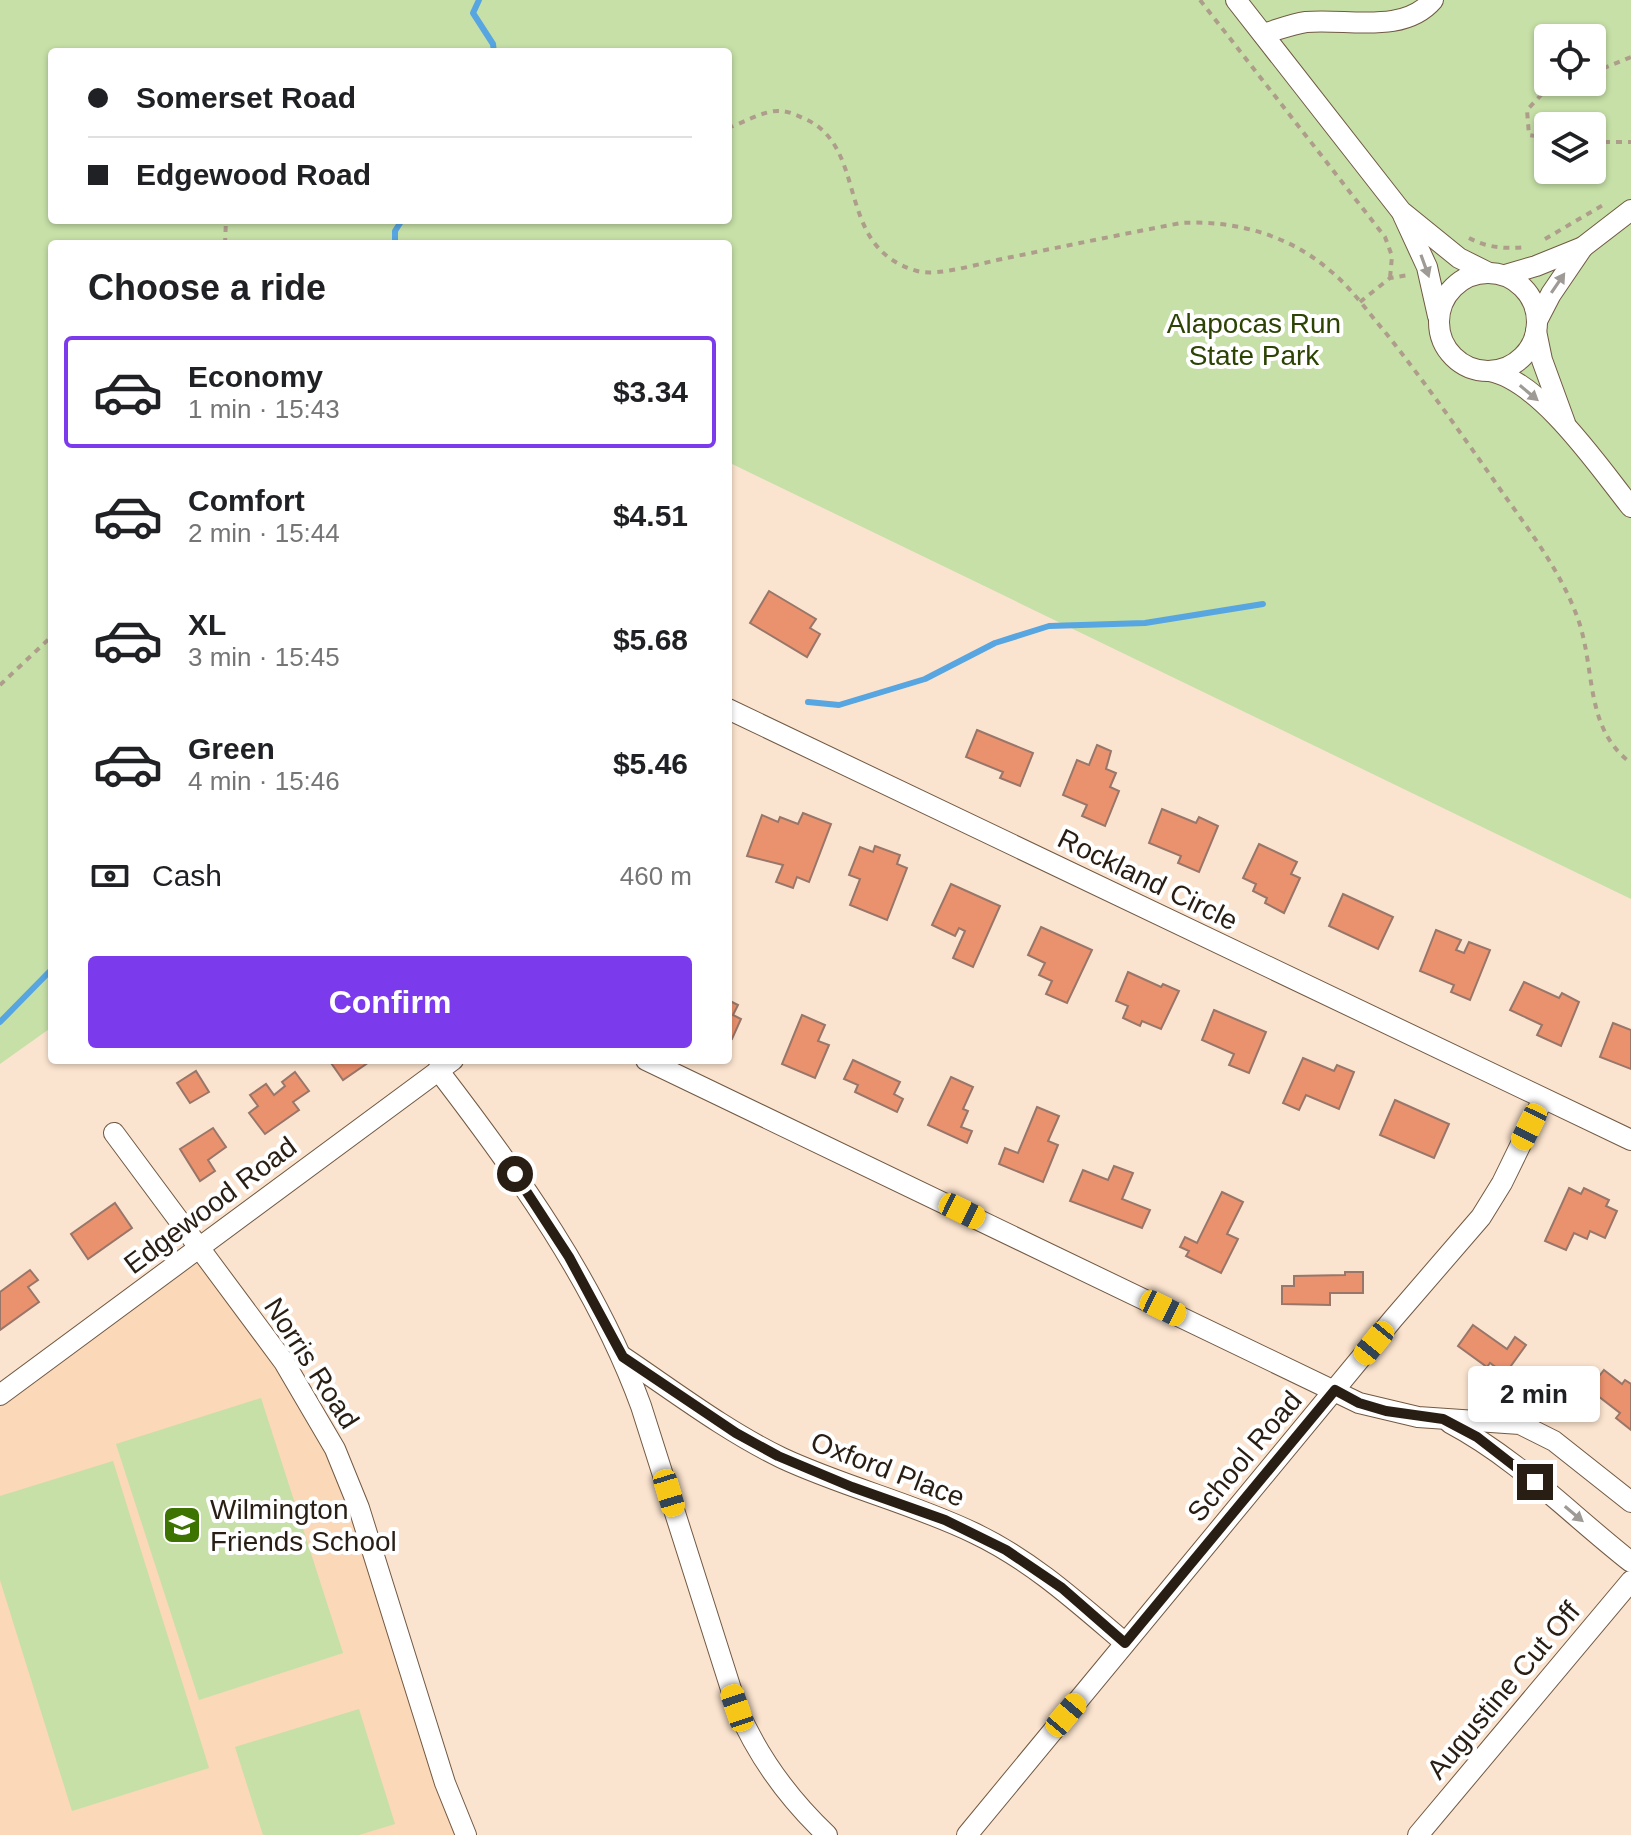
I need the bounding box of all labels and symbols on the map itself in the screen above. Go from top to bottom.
one-way arrow [1419,254,1432,278]
one-way arrow [1550,272,1565,293]
park label: Alapocas Run State Park [1167,308,1341,371]
one-way arrow [1519,383,1538,401]
street label: Rockland Circle [1053,823,1243,936]
car [1508,1100,1550,1154]
street label: Edgewood Road [118,1131,302,1280]
route start [497,1156,533,1192]
car [935,1190,989,1232]
car [1136,1287,1190,1329]
street label: Norris Road [258,1292,365,1434]
car [1350,1317,1398,1369]
callout: 2 min [1469,1366,1601,1422]
street label: School Road [1181,1385,1308,1528]
street label: Oxford Place [807,1426,969,1513]
route end [1517,1464,1553,1500]
car [651,1467,687,1519]
place label: Wilmington Friends School [210,1494,397,1557]
school or university icon: Wilmington Friends School [161,1504,203,1546]
one-way arrow [1563,1505,1583,1522]
street label: Augustine Cut Off [1421,1596,1586,1785]
car [718,1681,756,1735]
car [1041,1689,1091,1741]

